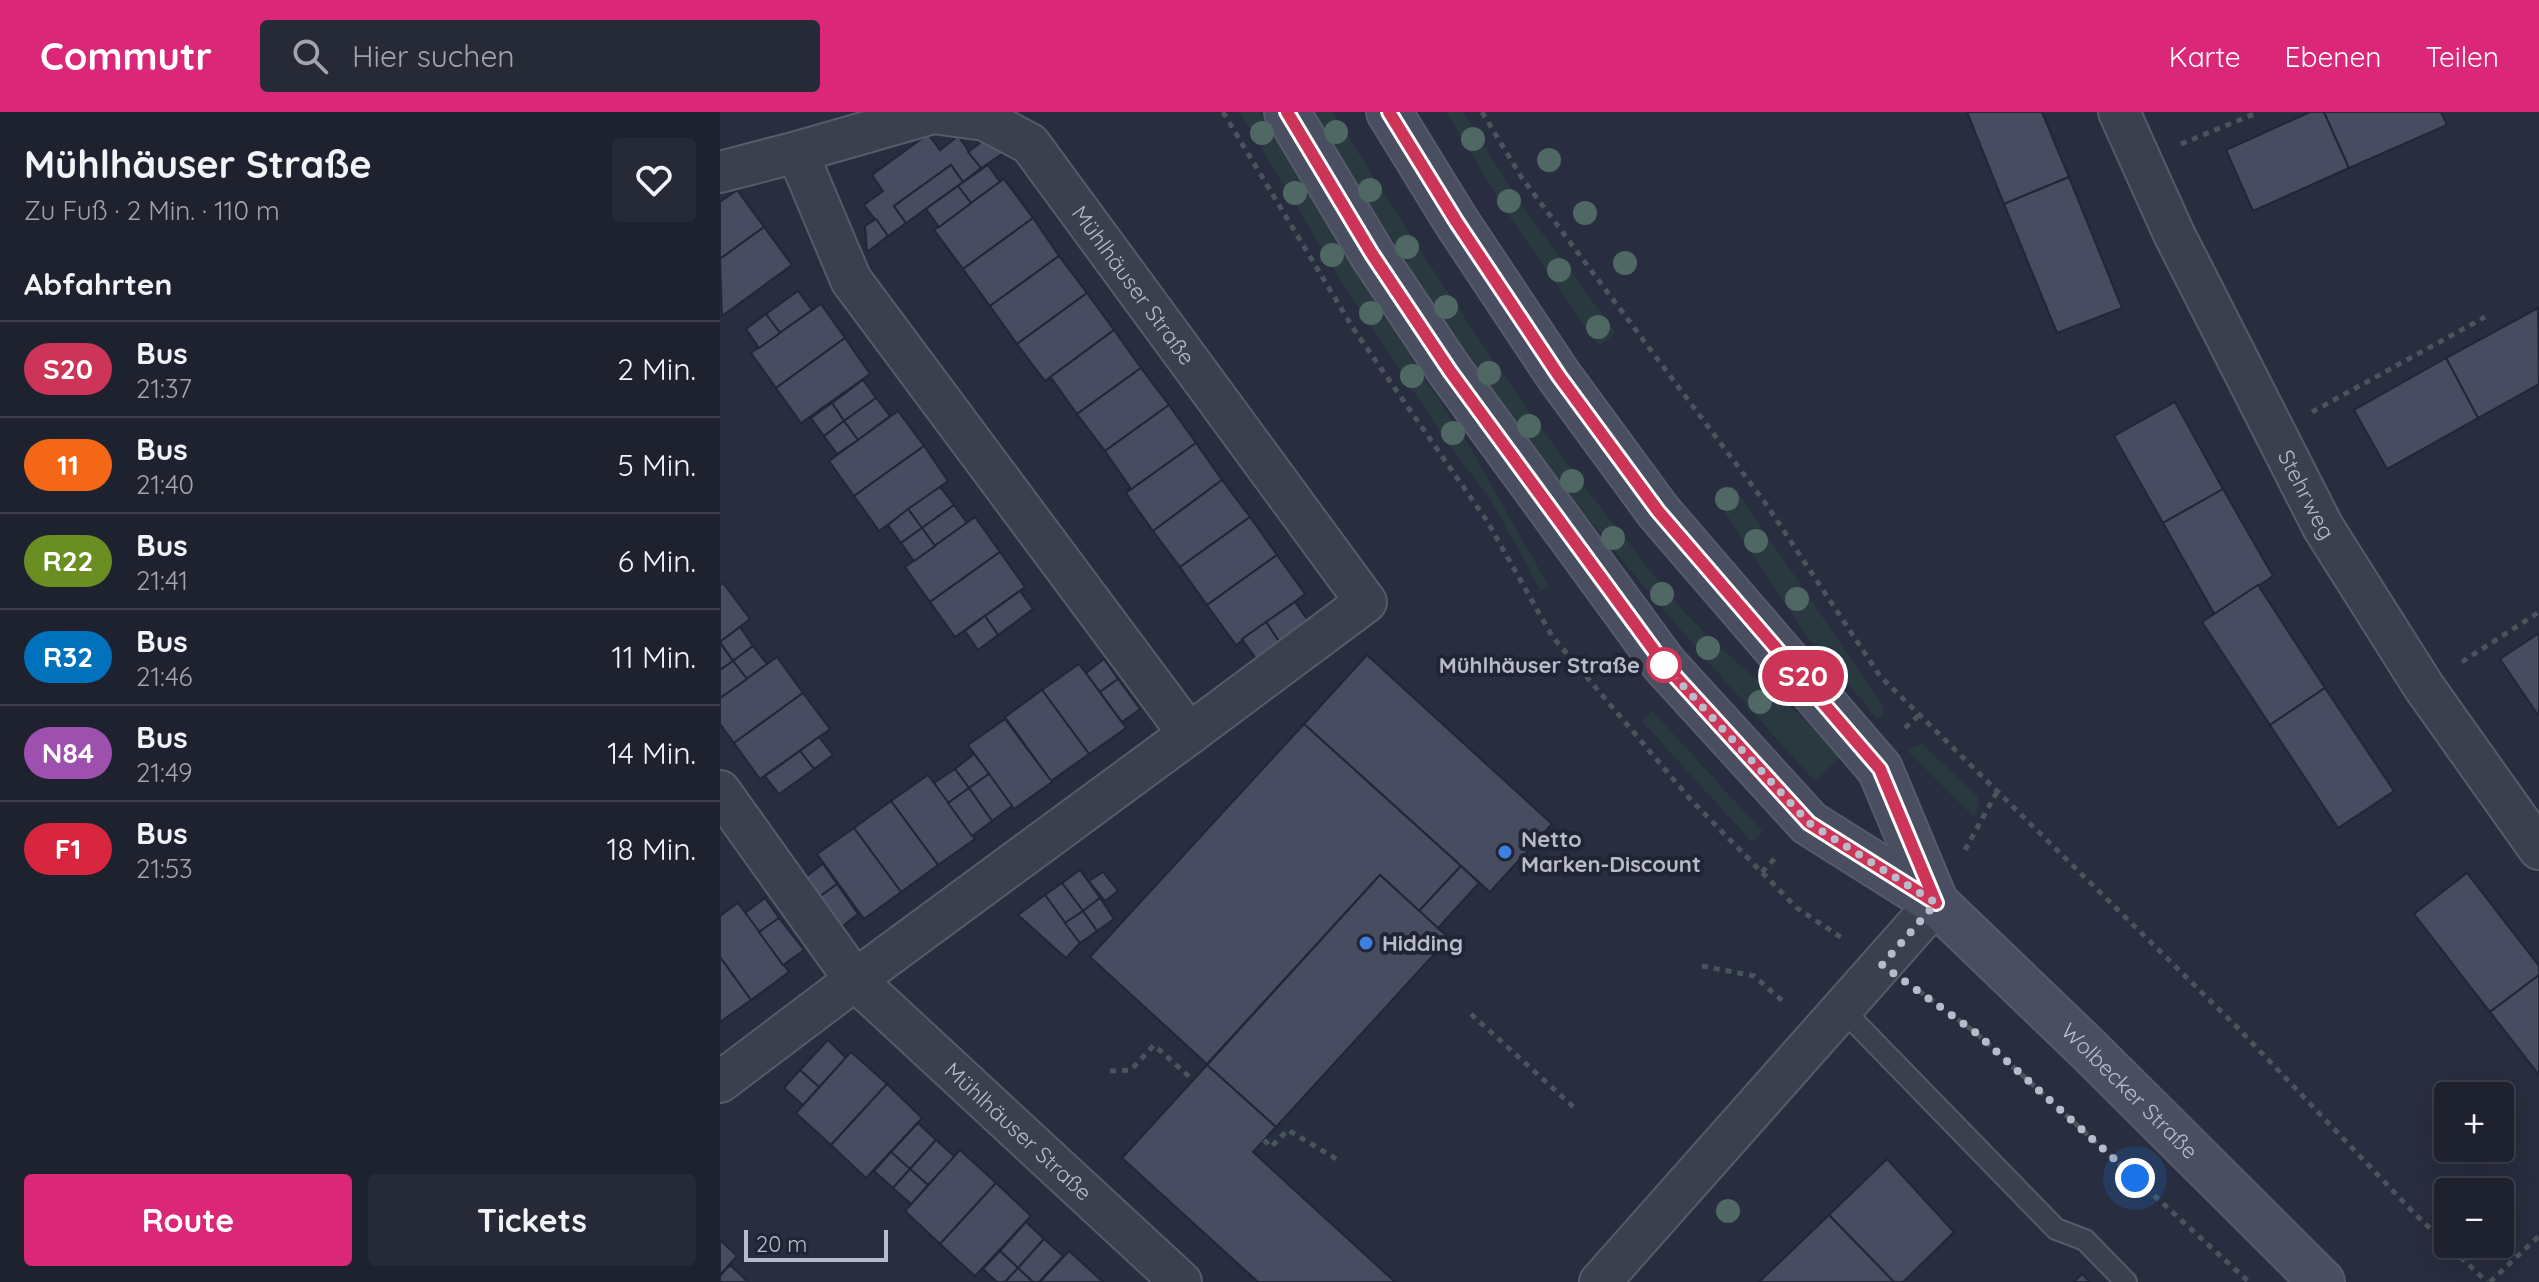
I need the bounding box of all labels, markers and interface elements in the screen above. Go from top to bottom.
search box [260,20,820,92]
text: Commutr [40,32,212,80]
icon: search [288,34,332,78]
text: Hier suchen [352,37,515,75]
text: Karte [2169,39,2241,74]
text: Ebenen [2285,39,2381,74]
text: Teilen [2425,39,2499,74]
button: heart [612,138,696,222]
text: Mühlhäuser Straße [24,140,372,188]
text: Zu Fuß · 2 Min. · 110 m [24,194,280,227]
street label: Mühlhäuser Straße [1066,200,1201,370]
text: Abfahrten [24,265,172,303]
text: Bus [136,334,188,372]
text: 2 Min. [617,350,696,388]
text: S20 [43,351,93,386]
text: 21:37 [136,372,192,405]
text: Bus [136,430,188,468]
street label: Stehrweg [2272,445,2341,545]
text: 5 Min. [617,446,696,484]
text: 11 [57,447,79,482]
text: 21:40 [136,468,194,501]
text: Bus [136,526,188,564]
text: 6 Min. [618,542,696,580]
text: R22 [42,543,94,578]
text: 21:41 [136,564,188,597]
text: Bus [136,622,188,660]
text: 11 Min. [612,638,696,676]
text: R32 [43,639,93,674]
marker: Mühlhäuser Straße [1647,648,1681,682]
line badge: S20 [1757,650,1849,702]
place label: Mühlhäuser Straße [1439,651,1640,679]
text: S20 [1778,658,1828,693]
text: 21:46 [136,660,193,693]
text: Bus [136,718,188,756]
text: 14 Min. [607,734,696,772]
text: N84 [42,735,94,770]
text: 21:49 [136,756,193,789]
text: Bus [136,814,188,852]
place label: Netto Marken-Discount [1521,825,1701,878]
text: 18 Min. [607,830,696,868]
text: F1 [55,831,81,866]
marker: Netto Marken-Discount [1496,843,1514,861]
text: 21:53 [136,852,193,885]
place label: Hidding [1382,929,1463,957]
marker: Hidding [1357,934,1375,952]
street label: Wolbecker Straße [2055,1017,2204,1165]
street label: Mühlhäuser Straße [939,1056,1098,1206]
map controls [2434,1082,2514,1258]
button: + [2434,1082,2514,1162]
your location [2115,1158,2155,1198]
button: Route [24,1174,352,1266]
button: Tickets [368,1174,696,1266]
button: − [2434,1178,2514,1258]
scale bar [744,1226,888,1262]
text: 20 m [756,1230,807,1258]

